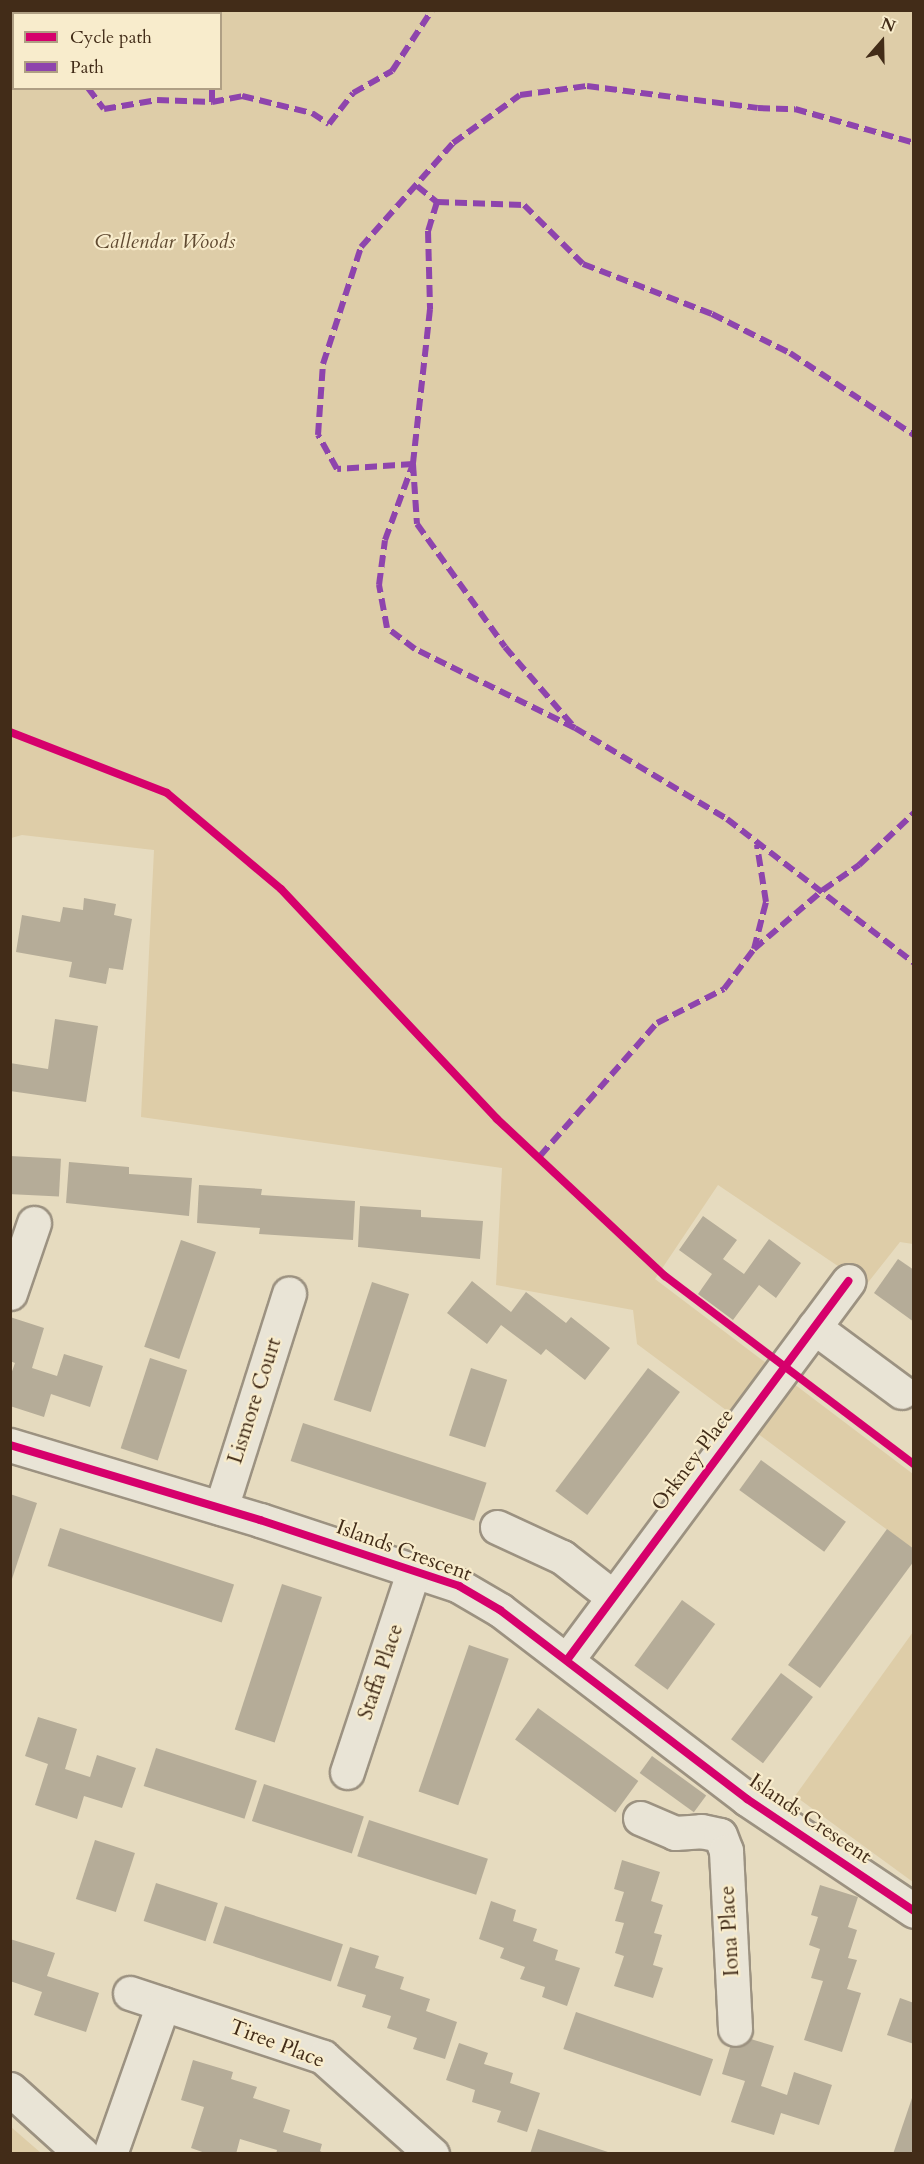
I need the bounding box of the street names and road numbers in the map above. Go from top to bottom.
street label: Lismore Court [223,1335,287,1467]
street label: Orkney Place [646,1404,740,1516]
street label: Islands Crescent [333,1515,475,1587]
street label: Staffa Place [353,1621,409,1723]
street label: Islands Crescent [744,1769,876,1869]
street label: Iona Place [715,1885,745,1977]
street label: Tiree Place [226,2014,328,2074]

